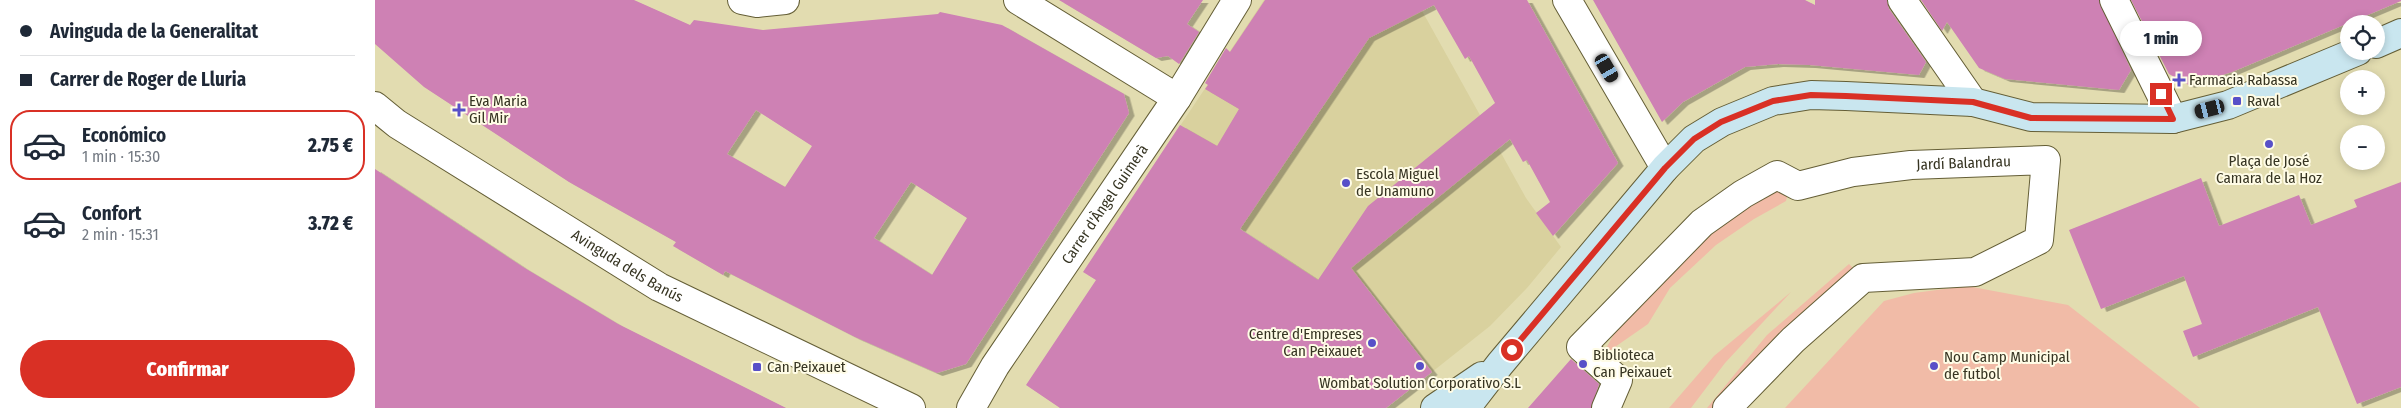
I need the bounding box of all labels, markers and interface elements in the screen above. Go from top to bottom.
map controls [2340,15,2385,170]
button: locate [2340,15,2385,60]
text: Avinguda de la Generalitat [50,20,258,43]
callout: 1 min [2120,22,2202,56]
text: 1 min [2144,29,2178,48]
car [1593,51,1620,85]
text: Carrer de Roger de Lluria [50,68,246,91]
button: + [2340,70,2385,115]
place label: Farmacia Rabassa [2189,71,2298,89]
marker: Farmacia Rabassa [2173,74,2185,86]
route end [2150,83,2172,105]
place label: Eva Maria Gil Mir [469,92,527,127]
place label: Raval [2247,92,2280,110]
marker: Raval [2231,95,2243,107]
car [2193,98,2226,120]
marker: Eva Maria Gil Mir [453,104,465,116]
icon: car [22,123,67,168]
text: Económico [82,124,166,147]
button: − [2340,125,2385,170]
text: 2.75 € [308,134,353,157]
marker: Plaça de José Camara de la Hoz [2263,138,2275,150]
street label: Carrer d'Àngel Guimerà [1058,141,1152,267]
text: 1 min · 15:30 [82,147,160,166]
street label: Jardí Balandrau [1916,152,2011,174]
place label: Plaça de José Camara de la Hoz [2216,152,2322,187]
place label: Escola Miguel de Unamuno [1356,165,1439,200]
marker: Escola Miguel de Unamuno [1340,177,1352,189]
icon: car [22,201,67,246]
text: Confort [82,202,142,225]
text: 3.72 € [308,212,353,235]
text: 2 min · 15:31 [82,225,159,244]
street label: Avinguda dels Banús [568,226,686,306]
place label: Centre d'Empreses Can Peixauet [1249,325,1362,360]
marker: Centre d'Empreses Can Peixauet [1366,337,1378,349]
route start [1501,339,1523,361]
button: Confirmar [20,340,355,398]
place label: Biblioteca Can Peixauet [1593,346,1672,381]
place label: Nou Camp Municipal de futbol [1944,348,2070,383]
place label: Can Peixauet [767,358,846,376]
marker: Biblioteca Can Peixauet [1577,358,1589,370]
marker: Wombat Solution Corporativo S.L [1414,360,1426,372]
marker: Nou Camp Municipal de futbol [1928,360,1940,372]
marker: Can Peixauet [751,361,763,373]
place label: Wombat Solution Corporativo S.L [1319,374,1521,392]

